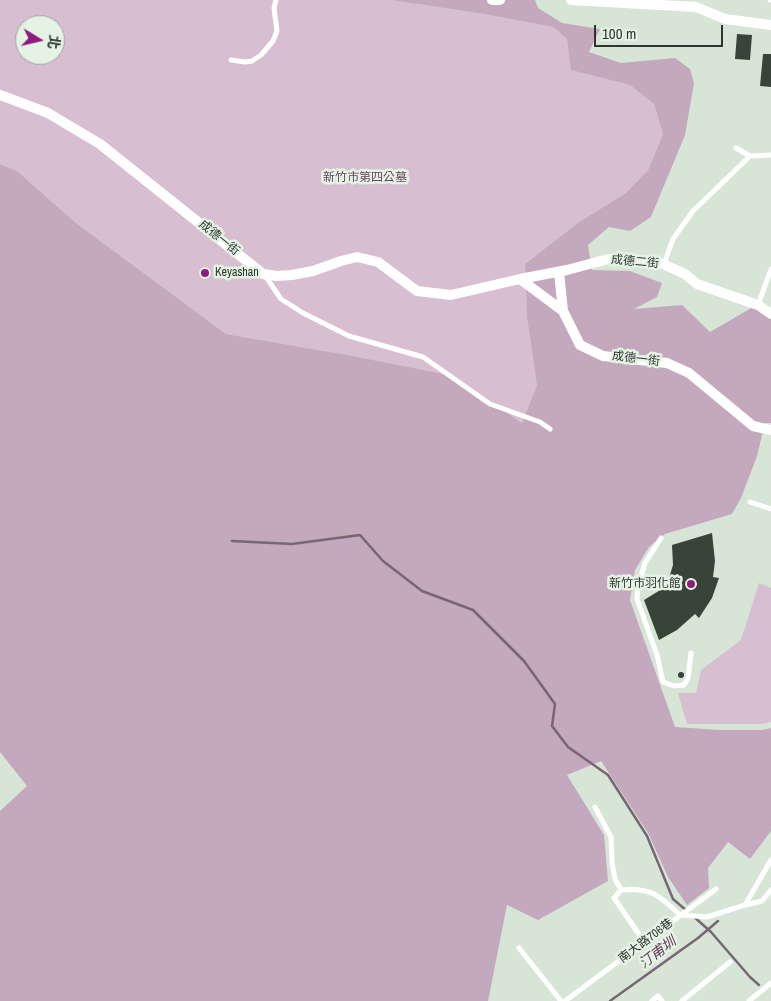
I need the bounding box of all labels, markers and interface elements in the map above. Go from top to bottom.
north arrow [15,15,65,65]
scale bar [596,15,725,47]
text: 100 m [602,23,636,44]
text: 北 [44,34,64,51]
park label: 新竹市第四公墓 [323,171,407,185]
street label: 成德一街 [196,217,242,259]
street label: 成德二街 [610,253,660,271]
place label: Keyashan [215,266,259,280]
marker: Keyashan [199,267,211,279]
street label: 成德一街 [611,349,661,369]
place label: 新竹市羽化館 [609,577,681,591]
marker: 新竹市羽化館 [685,578,697,590]
street label: 南大路706巷 [616,916,676,966]
water label: 汀甫圳 [636,934,680,972]

